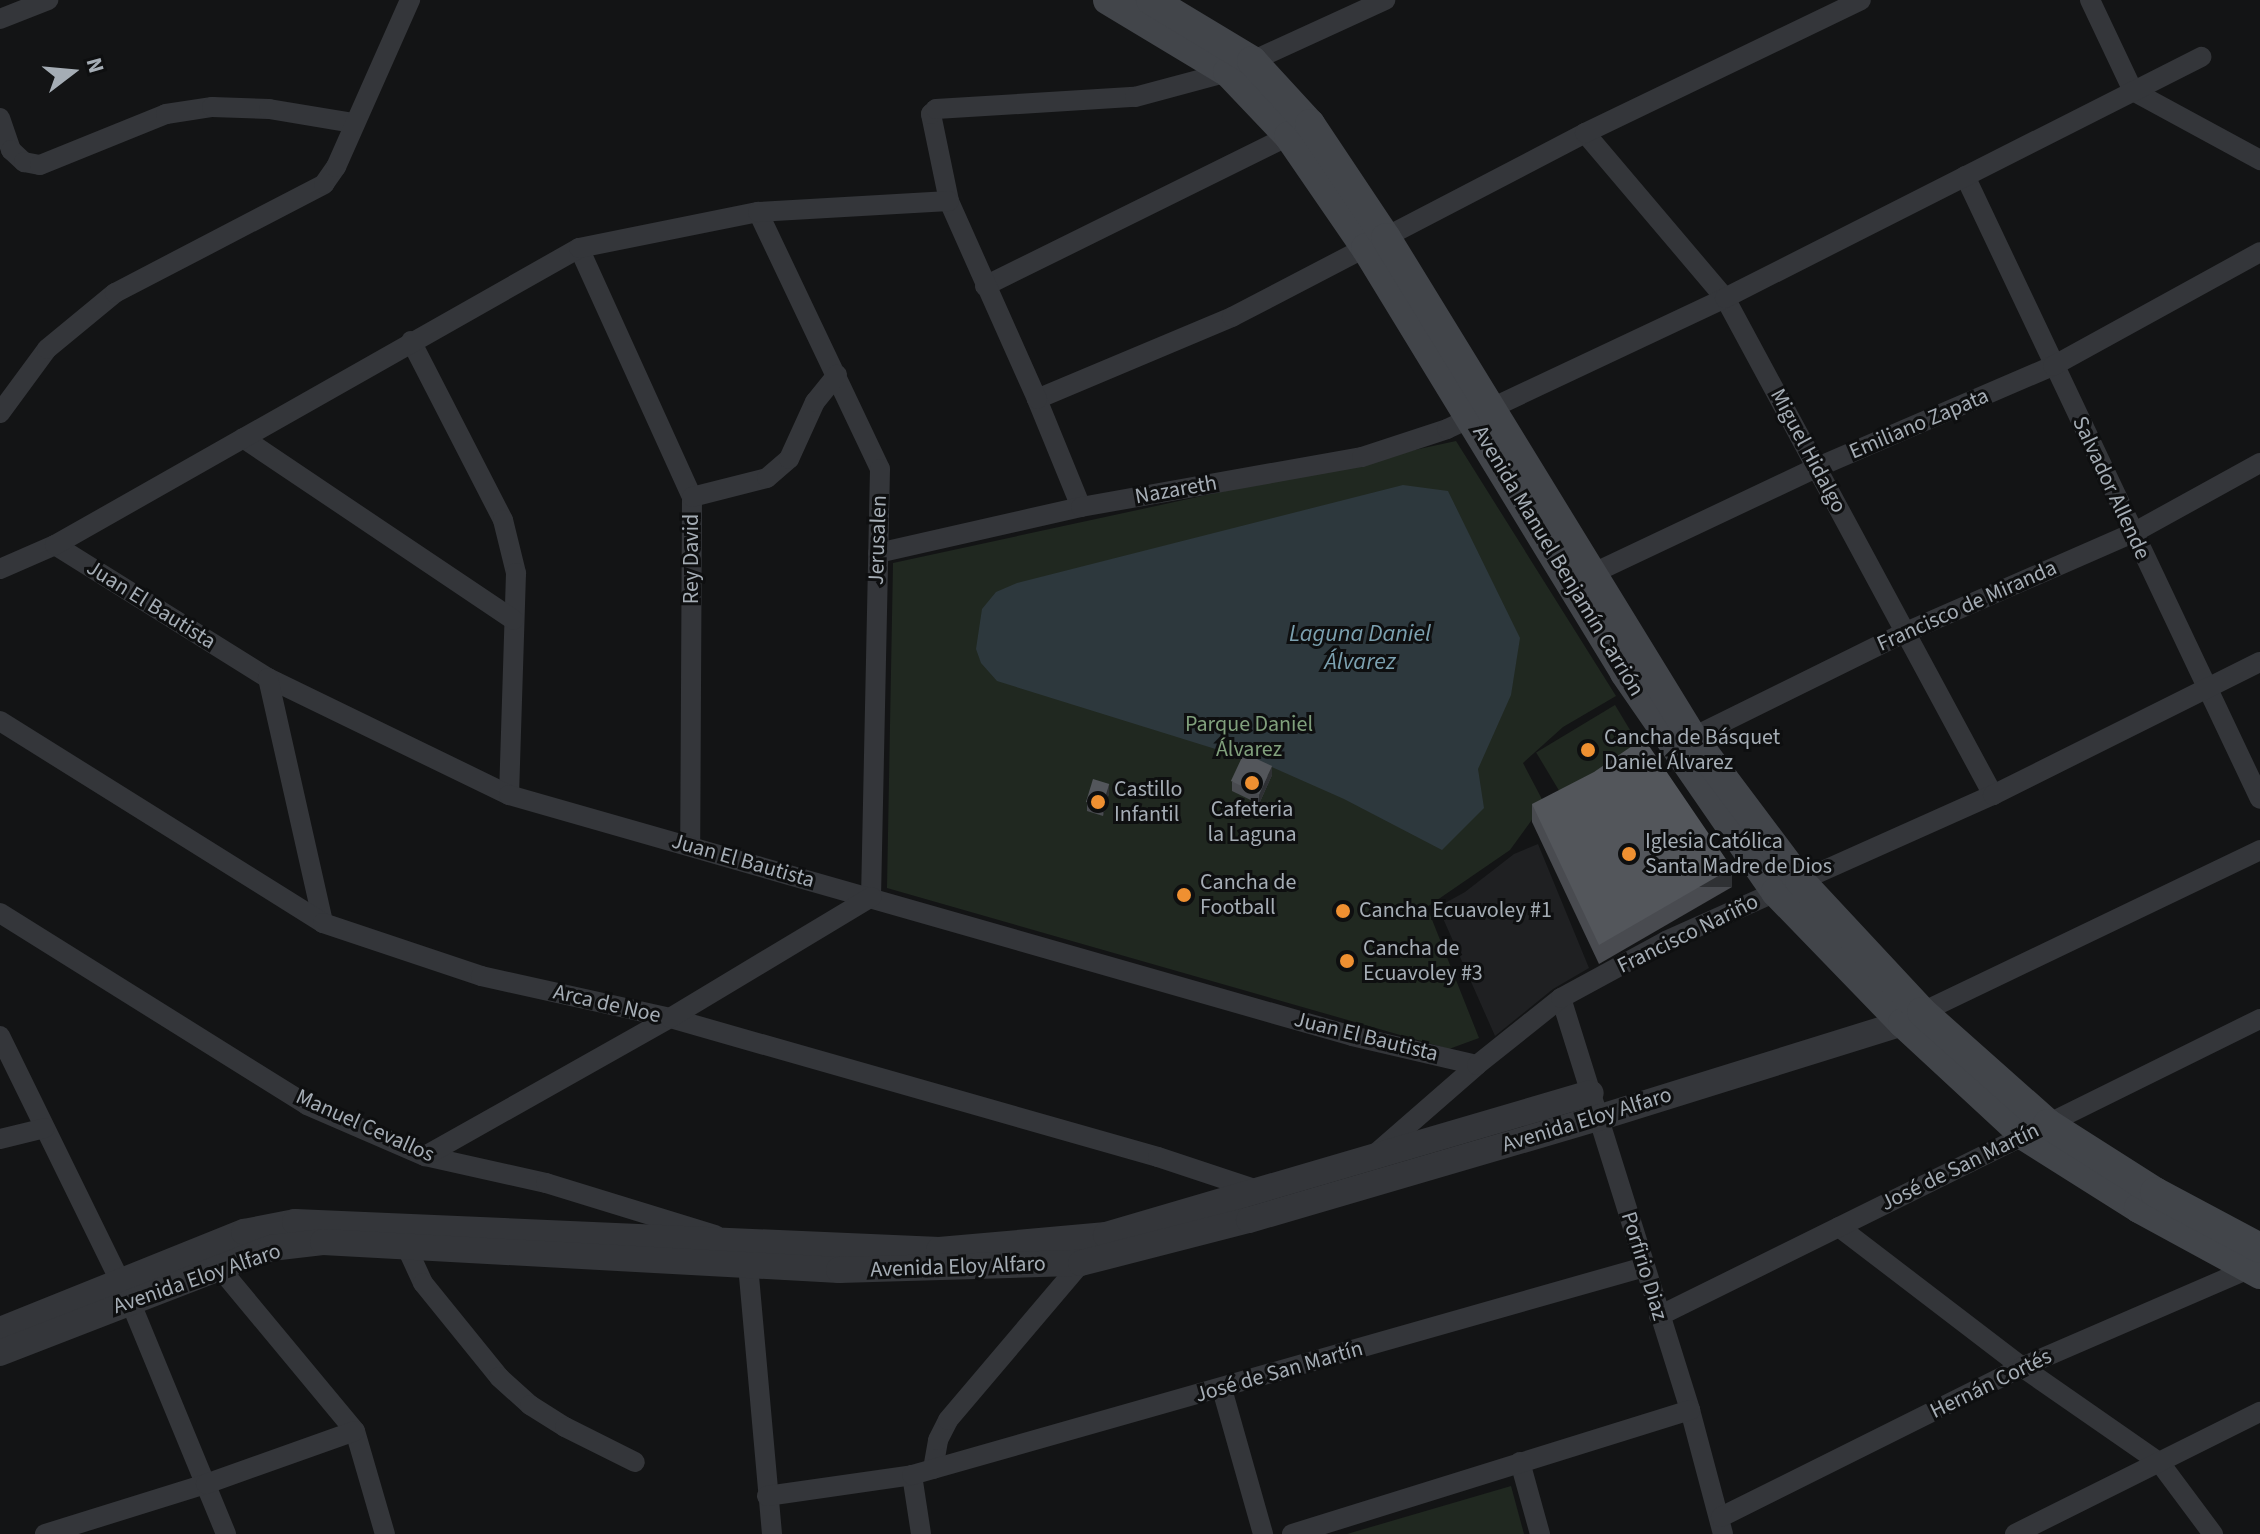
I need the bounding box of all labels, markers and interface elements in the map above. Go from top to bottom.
north arrow [32,32,112,112]
text: N [78,54,112,77]
street label: Emiliano Zapata [1845,383,1993,465]
street label: Miguel Hidalgo [1764,384,1852,518]
street label: Salvador Allende [2066,412,2156,564]
street label: Avenida Manuel Benjamín Carrión [1467,421,1649,701]
street label: Nazareth [1133,470,1219,510]
street label: Jerusalen [863,495,893,585]
street label: Rey David [679,514,705,604]
street label: Juan El Bautista [82,555,220,655]
street label: Francisco de Miranda [1873,555,2061,657]
water label: Laguna Daniel Álvarez [1289,620,1431,676]
park label: Parque Daniel Álvarez [1185,711,1313,762]
place label: Cancha de Básquet Daniel Álvarez [1604,724,1780,776]
marker: Cancha de Básquet Daniel Álvarez [1579,741,1597,759]
marker: Cafeteria la Laguna [1243,774,1261,792]
place label: Castillo Infantil [1114,776,1182,828]
marker: Castillo Infantil [1089,793,1107,811]
place label: Cafeteria la Laguna [1207,796,1297,848]
street label: Juan El Bautista [669,828,817,894]
place label: Iglesia Católica Santa Madre de Dios [1645,828,1832,880]
marker: Iglesia Católica Santa Madre de Dios [1620,845,1638,863]
place label: Cancha de Football [1200,869,1296,920]
marker: Cancha de Football [1175,886,1193,904]
street label: Francisco Nariño [1613,888,1763,980]
place label: Cancha Ecuavoley #1 [1359,898,1552,924]
marker: Cancha Ecuavoley #1 [1334,902,1352,920]
place label: Cancha de Ecuavoley #3 [1363,935,1483,986]
marker: Cancha de Ecuavoley #3 [1338,952,1356,970]
street label: Arca de Noe [551,979,663,1029]
street label: Juan El Bautista [1291,1006,1441,1068]
street label: Avenida Eloy Alfaro [1499,1082,1675,1158]
street label: Manuel Cevallos [292,1084,438,1168]
street label: José de San Martín [1876,1117,2044,1217]
street label: Porfirio Diaz [1615,1209,1673,1323]
street label: Avenida Eloy Alfaro [110,1238,284,1320]
street label: Avenida Eloy Alfaro [870,1251,1046,1283]
street label: José de San Martín [1192,1335,1366,1409]
street label: Hernán Cortés [1926,1343,2056,1425]

